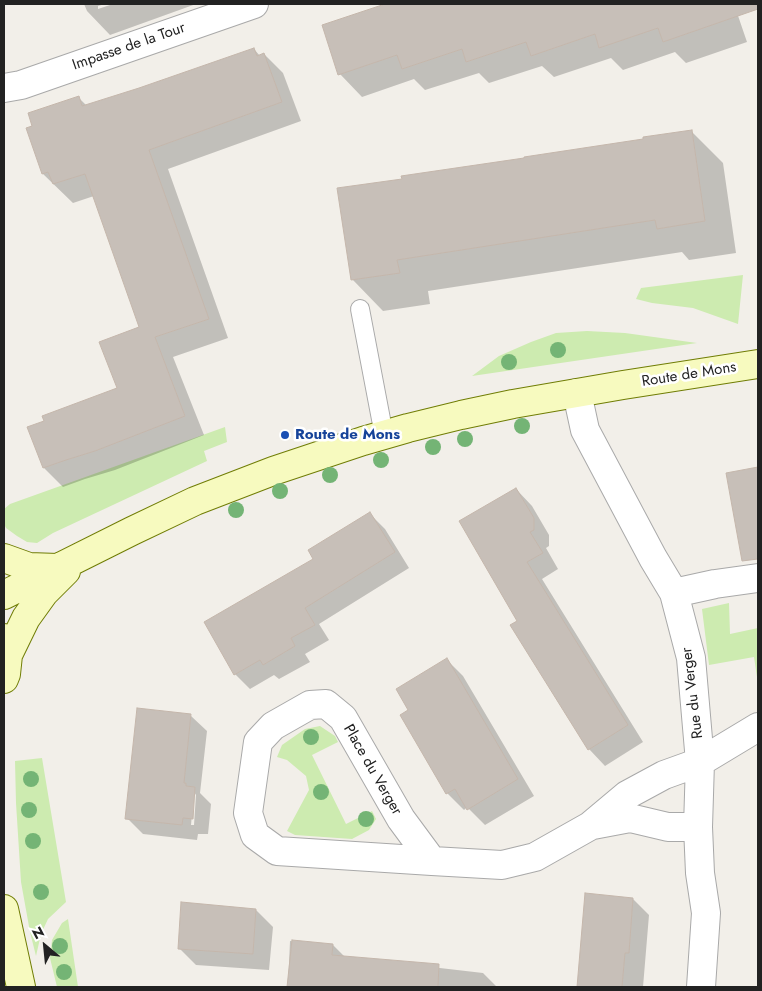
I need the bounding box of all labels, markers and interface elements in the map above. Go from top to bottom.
street label: Impasse de la Tour [70,19,188,75]
street label: Route de Mons [641,359,737,391]
place label: Route de Mons [295,426,400,444]
marker: Route de Mons [279,429,291,441]
street label: Rue du Verger [678,646,708,740]
street label: Place du Verger [339,721,405,819]
north arrow [20,921,70,971]
text: N [28,921,48,944]

